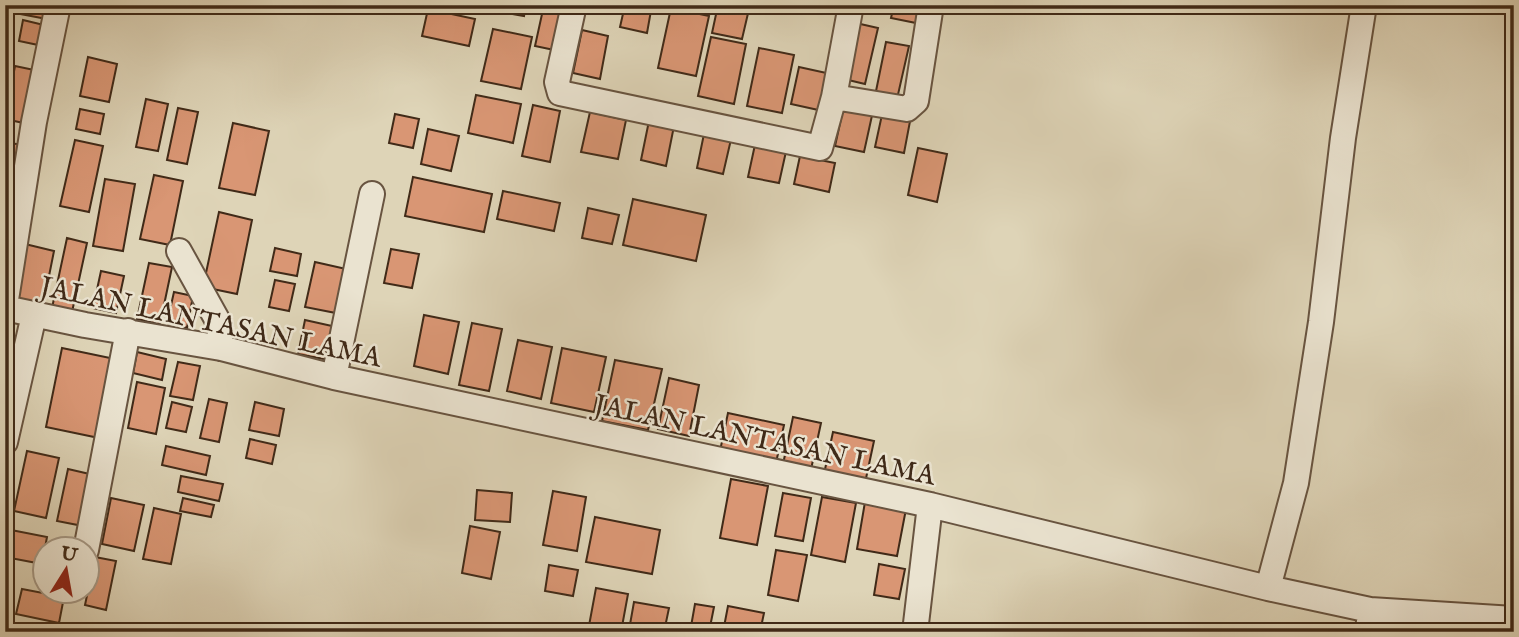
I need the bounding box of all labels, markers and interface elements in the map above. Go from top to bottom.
street label: JALAN LANTASAN LAMA [34,270,385,377]
street label: JALAN LANTASAN LAMA [588,388,939,495]
north arrow [32,536,102,606]
text: U [58,542,80,569]

